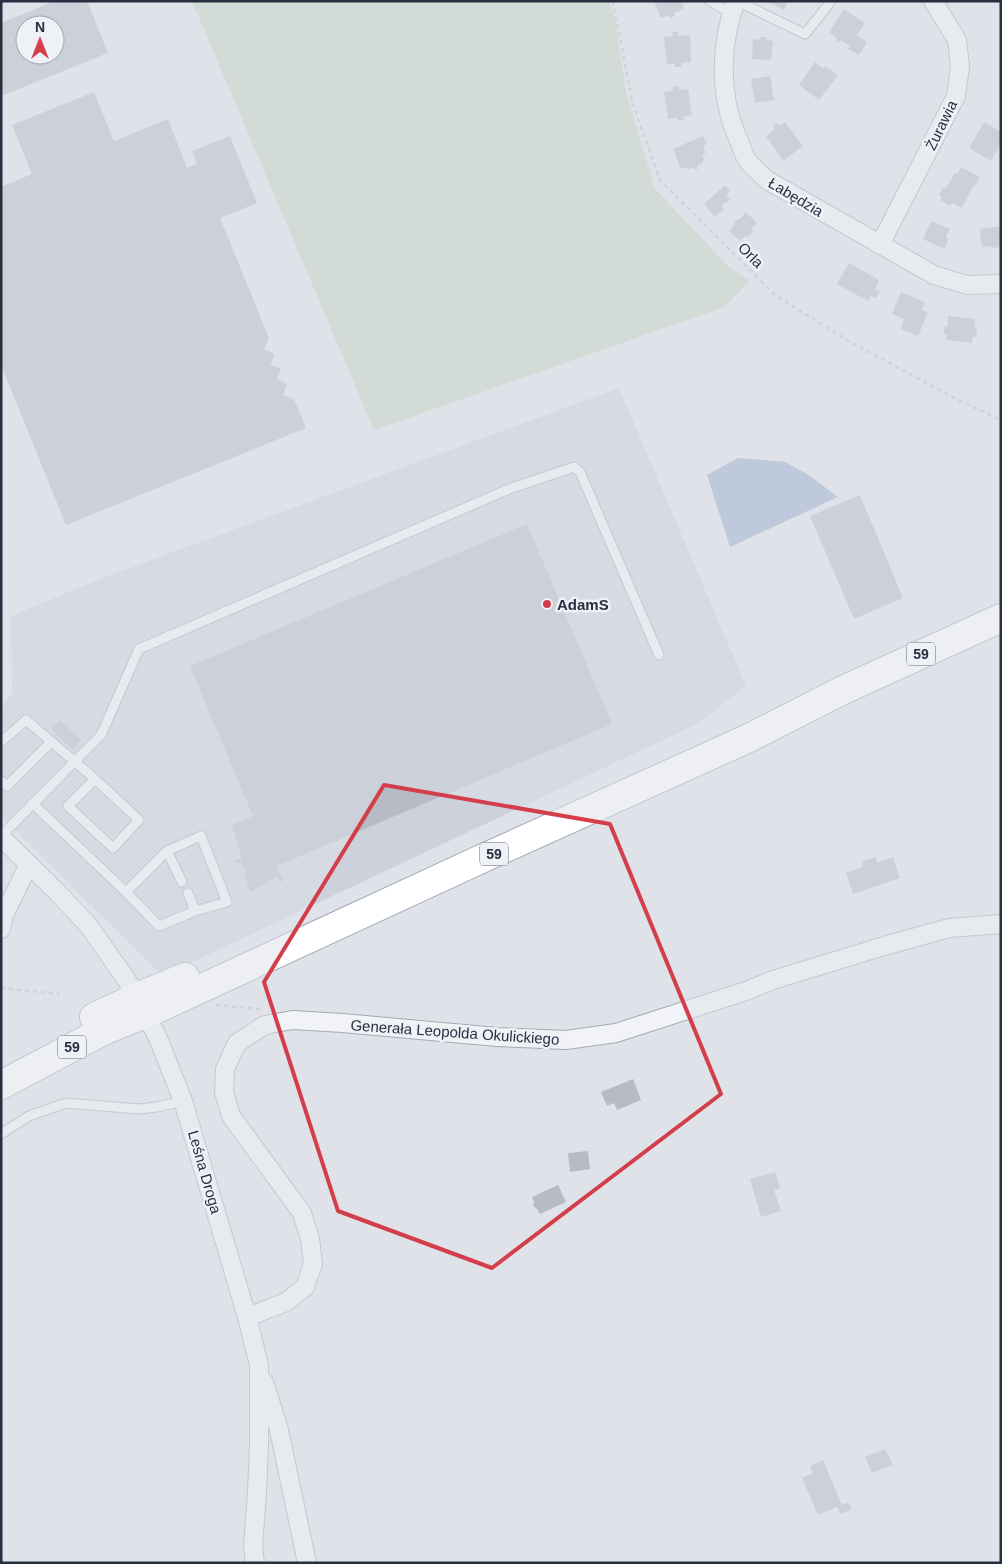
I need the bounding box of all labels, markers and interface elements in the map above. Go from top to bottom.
north arrow [15,15,65,65]
text: N [35,19,45,35]
street label: Żurawia [922,97,961,153]
street label: Łabędzia [766,174,827,220]
street label: Orla [735,239,767,271]
place label: AdamS [557,596,609,613]
marker: AdamS [541,598,553,610]
road number: 59 [907,642,935,666]
road number: 59 [480,842,508,866]
street label: Generała Leopolda Okulickiego [350,1016,560,1048]
road number: 59 [58,1036,86,1058]
street label: Leśna Droga [185,1128,225,1216]

